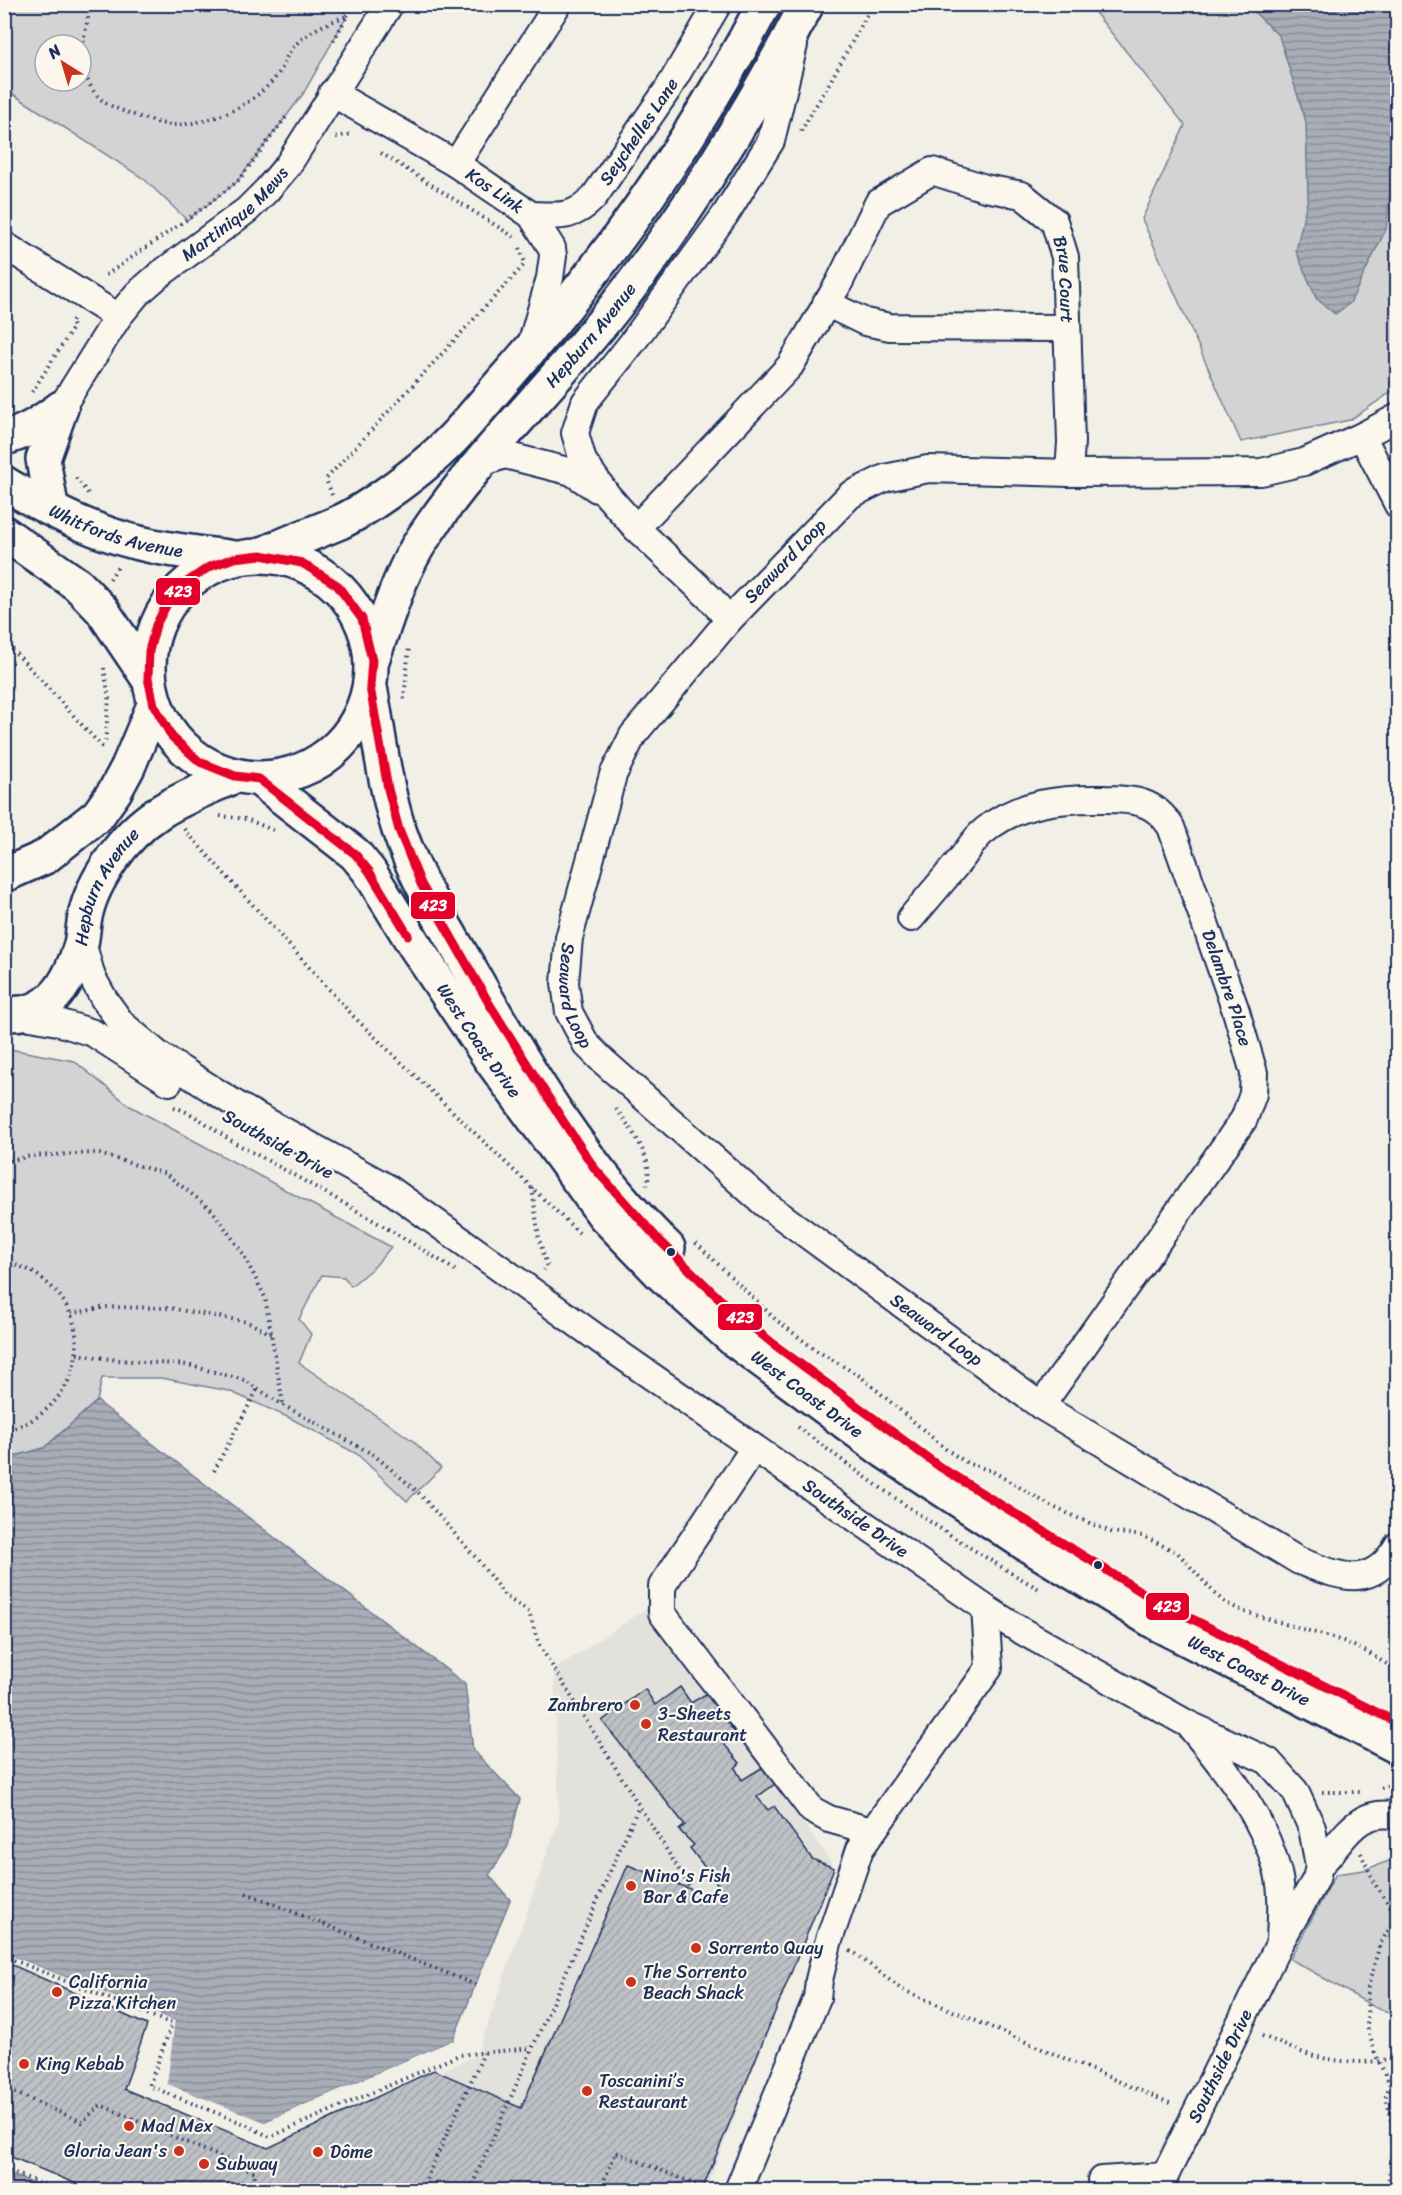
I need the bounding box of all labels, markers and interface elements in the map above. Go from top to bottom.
north arrow [33,33,93,93]
text: N [40,36,68,67]
street label: Seychelles Lane [590,71,687,192]
street label: Martinique Mews [174,158,297,270]
street label: Kos Link [459,159,531,222]
street label: Brue Court [1043,232,1083,323]
street label: Hepburn Avenue [537,275,645,396]
street label: Whitfords Avenue [43,495,185,567]
street label: Seaward Loop [736,510,835,611]
line badge: 423 [155,577,201,606]
text: 423 [163,577,192,606]
street label: Hepburn Avenue [65,819,147,948]
line badge: 423 [410,891,456,920]
text: 423 [418,891,447,920]
street label: Delambre Place [1192,925,1261,1050]
street label: Seaward Loop [549,941,602,1055]
street label: West Coast Drive [428,976,530,1105]
street label: Southside Drive [216,1100,340,1188]
unlabelled marker [665,1246,677,1258]
street label: Seaward Loop [883,1284,990,1375]
line badge: 423 [717,1303,763,1331]
text: 423 [725,1303,754,1332]
street label: West Coast Drive [744,1341,871,1447]
street label: Southside Drive [796,1470,916,1567]
unlabelled marker [1092,1559,1104,1571]
line badge: 423 [1145,1592,1190,1621]
text: 423 [1152,1592,1181,1621]
street label: West Coast Drive [1182,1626,1316,1715]
place label: Zambrero [548,1689,623,1721]
marker: Zambrero [628,1698,642,1712]
place label: 3-Sheets Restaurant [658,1698,747,1751]
marker: 3-Sheets Restaurant [639,1717,653,1731]
place label: Nino's Fish Bar & Cafe [643,1860,731,1913]
marker: Nino's Fish Bar & Cafe [624,1879,638,1893]
place label: Sorrento Quay [708,1932,824,1964]
marker: Sorrento Quay [689,1941,703,1955]
place label: The Sorrento Beach Shack [643,1956,747,2009]
place label: California Pizza Kitchen [69,1966,177,2019]
marker: The Sorrento Beach Shack [624,1975,638,1989]
marker: California Pizza Kitchen [50,1985,64,1999]
street label: Southside Drive [1179,2003,1262,2128]
place label: King Kebab [36,2048,124,2080]
marker: King Kebab [17,2057,31,2071]
place label: Toscanini’s Restaurant [599,2065,688,2118]
marker: Toscanini’s Restaurant [580,2084,594,2098]
place label: Mad Mex [141,2110,214,2142]
marker: Mad Mex [122,2119,136,2133]
place label: Gloria Jean's [64,2135,168,2167]
place label: Dôme [330,2136,373,2168]
marker: Gloria Jean's [172,2144,186,2158]
marker: Dôme [311,2145,325,2159]
place label: Subway [216,2148,278,2180]
marker: Subway [197,2157,211,2171]

